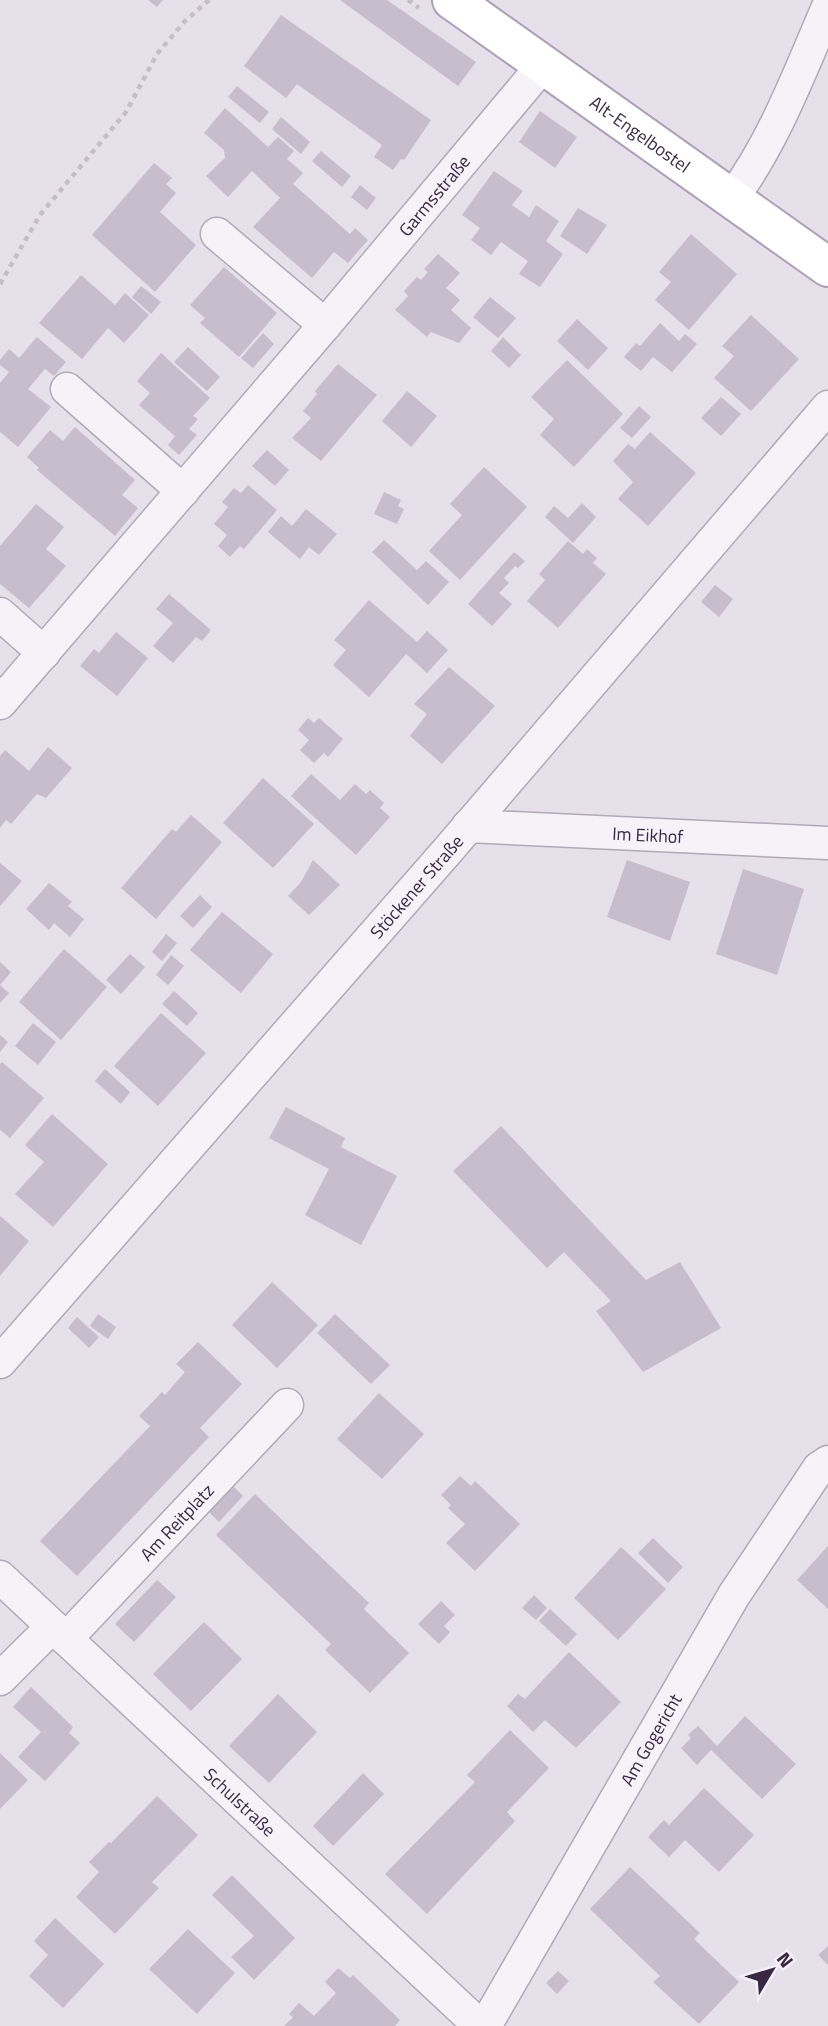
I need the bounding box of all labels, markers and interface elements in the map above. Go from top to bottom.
street label: Alt-Engelbostel [584,89,696,179]
street label: Garmsstraße [392,148,476,242]
street label: Im Eikhof [612,819,684,850]
street label: Stöckener Straße [363,828,469,944]
street label: Am Reitplatz [133,1477,220,1567]
street label: Am Gogericht [613,1688,688,1791]
street label: Schulstraße [198,1761,283,1842]
north arrow [737,1935,807,2005]
text: N [770,1945,801,1973]

